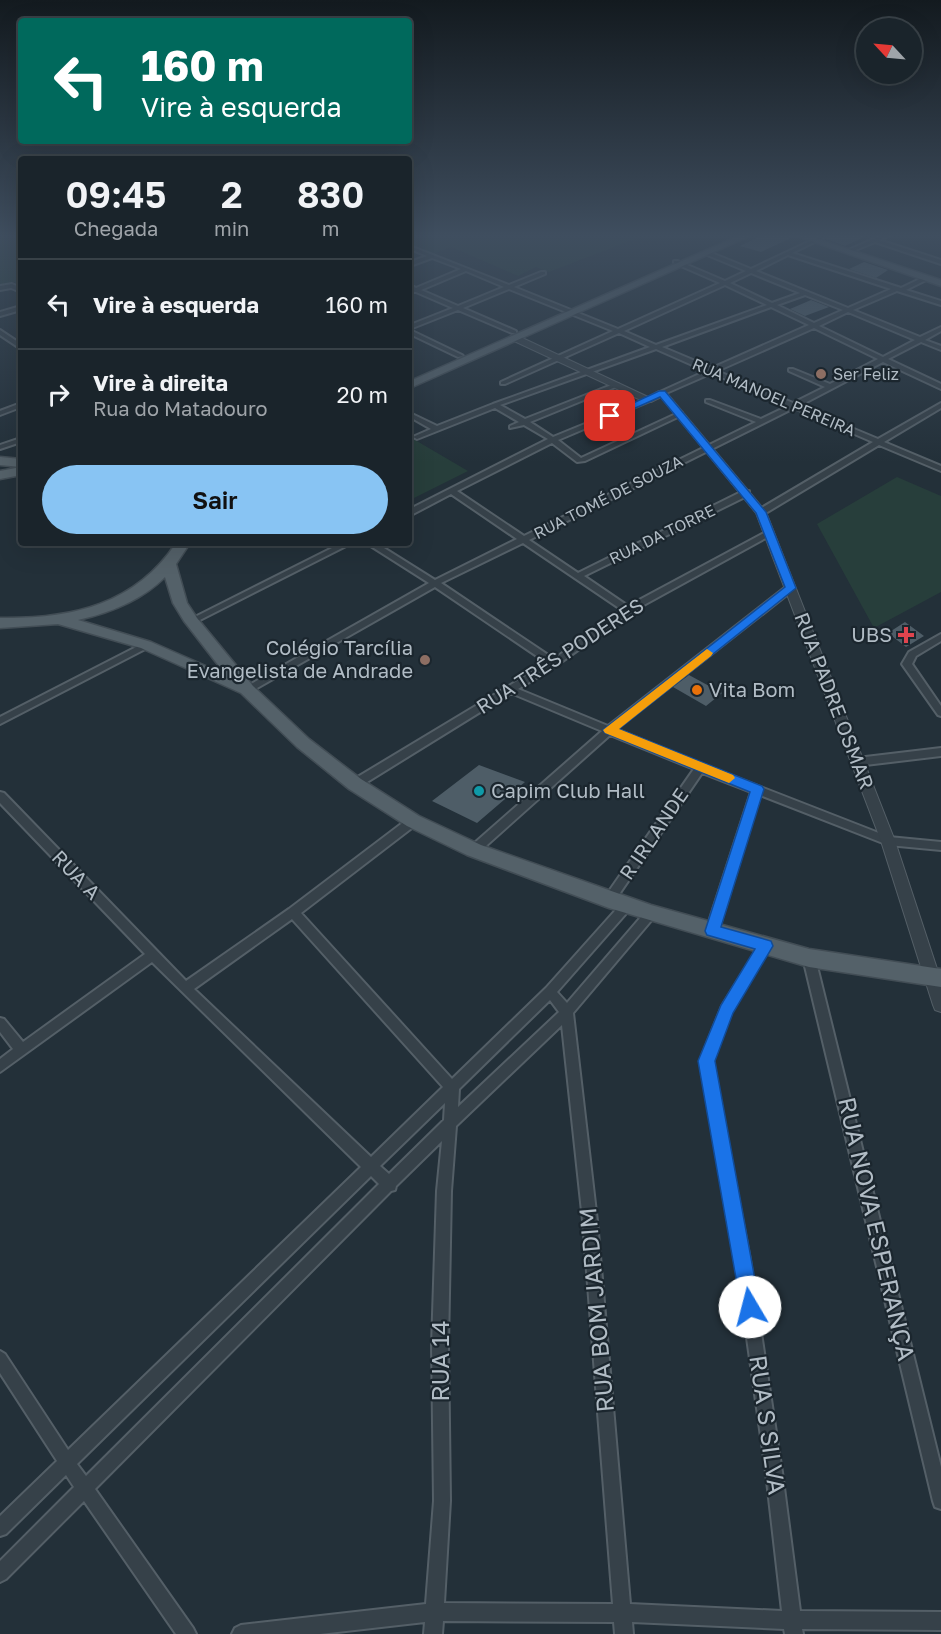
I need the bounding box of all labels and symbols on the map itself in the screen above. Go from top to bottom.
north arrow [856,18,922,84]
street label: RUA MANOEL PEREIRA [689,354,859,441]
place label: Ser Feliz [833,364,899,384]
marker: Ser Feliz [814,367,828,381]
pin [584,390,635,441]
street label: RUA TOMÉ DE SOUZA [530,451,686,543]
street label: RUA DA TORRE [606,500,718,568]
street label: RUA TRÊS PODERES [471,592,648,718]
street label: RUA PADRE OSMAR [790,609,880,792]
place label: UBS [851,622,892,646]
marker: UBS [897,626,915,644]
place label: Colégio Tarcília Evangelista de Andrade [187,635,413,682]
marker: Colégio Tarcília Evangelista de Andrade [418,653,432,667]
place label: Vita Bom [709,677,795,701]
marker: Vita Bom [690,683,704,697]
place label: Capim Club Hall [491,778,645,802]
street label: R IRLANDE [614,783,693,884]
marker: Capim Club Hall [472,784,486,798]
street label: RUA A [48,845,106,904]
street label: RUA NOVA ESPERANÇA [833,1094,922,1363]
street label: RUA BOM JARDIM [572,1207,619,1414]
position arrow [718,1275,782,1339]
street label: RUA 14 [425,1320,454,1402]
street label: RUA S SILVA [744,1353,793,1496]

